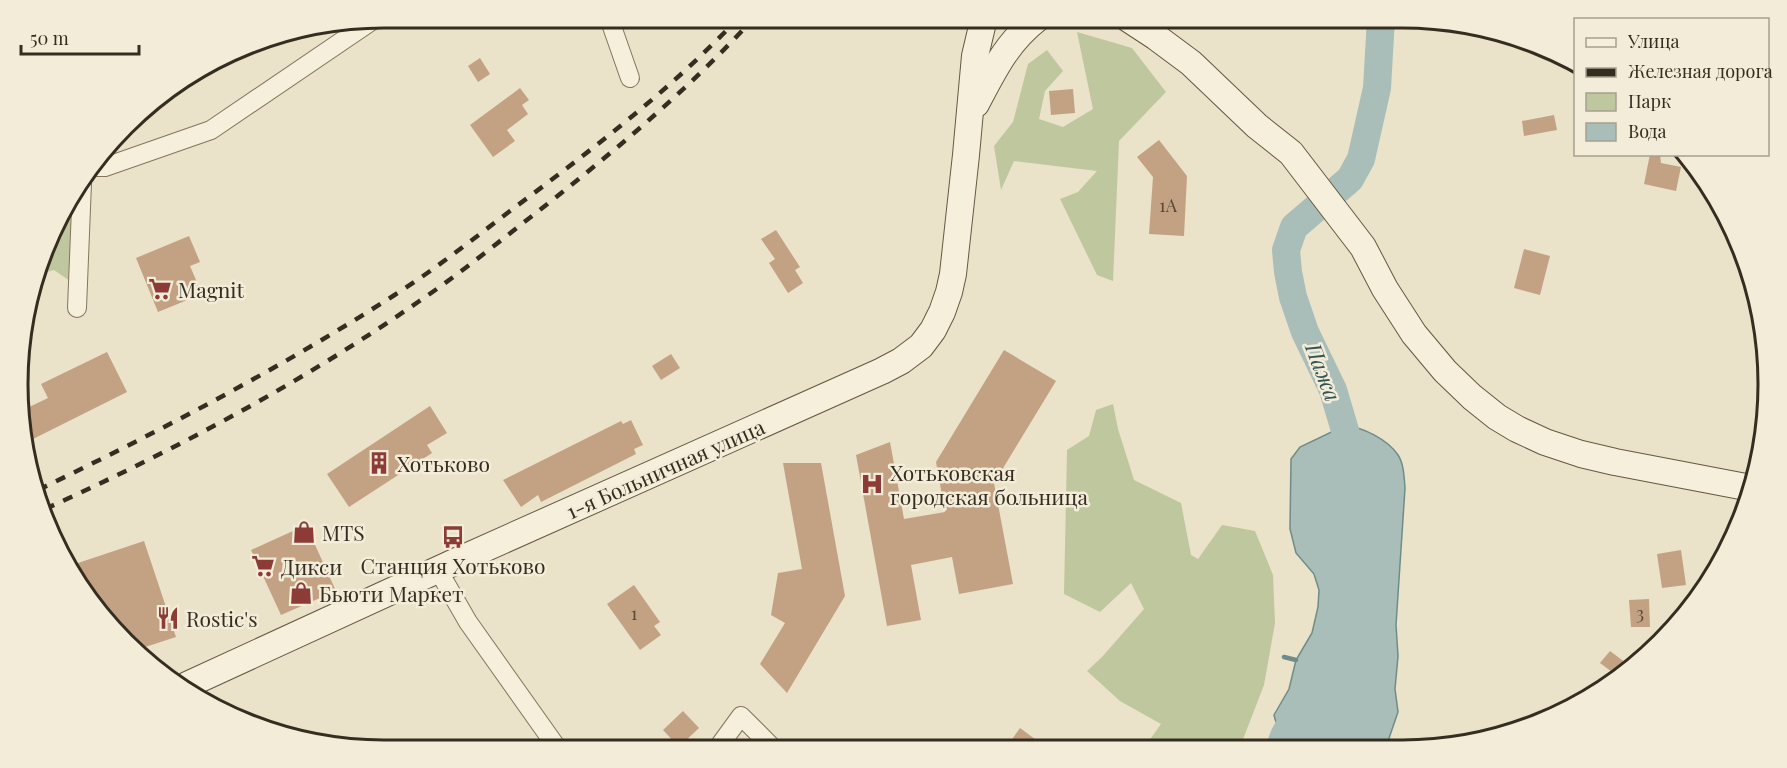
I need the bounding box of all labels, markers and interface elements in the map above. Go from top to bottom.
scale bar [21,18,140,56]
legend [1574,18,1769,156]
text: 50 m [30,26,69,50]
text: Улица [1627,29,1679,53]
text: Железная дорога [1628,59,1773,83]
text: Парк [1628,89,1671,113]
text: Вода [1628,119,1666,143]
house number: 1А [1159,193,1178,217]
place label: Magnit [178,275,244,303]
supermarket icon: Magnit [147,276,173,302]
water label: Пажа [1299,338,1349,405]
street label: 1-я Больничная улица [561,411,769,524]
place label: Хотьково [397,449,490,477]
building icon: Хотьково [366,450,392,476]
place label: Хотьковская городская больница [890,458,1088,510]
hospital icon: Хотьковская городская больница [859,471,885,497]
place label: MTS [322,518,365,546]
shop icon: MTS [291,519,317,545]
bus stop icon: Станция Хотьково [440,524,466,550]
place label: Станция Хотьково [361,551,545,579]
place label: Дикси [281,552,342,580]
supermarket icon: Дикси [250,553,276,579]
place label: Бьюти Маркет [319,579,464,607]
shop icon: Бьюти Маркет [288,580,314,606]
house number: 1 [631,601,638,625]
house number: 3 [1636,601,1644,625]
place label: Rostic's [186,604,258,632]
restaurant icon: Rostic's [155,605,181,631]

